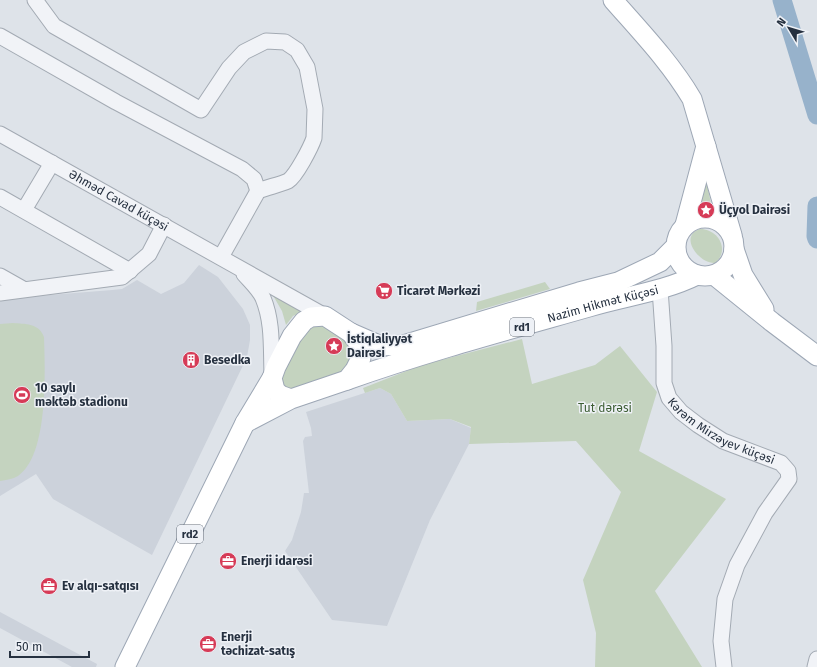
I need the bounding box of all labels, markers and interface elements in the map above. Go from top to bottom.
north arrow [769,8,809,48]
text: N [774,15,789,29]
street label: Əhməd Cavad küçəsi [66,167,171,234]
place icon: Üçyol Dairəsi [696,200,716,220]
place label: Üçyol Dairəsi [719,201,790,218]
supermarket icon: Ticarət Mərkəzi [374,281,394,301]
street label: Nazim Hikmət Küçəsi [546,283,660,325]
place label: Ticarət Mərkəzi [397,284,481,298]
road number: rd1 [510,318,534,336]
place label: İstiqlaliyyət Dairəsi [347,331,412,360]
place icon: İstiqlaliyyət Dairəsi [324,336,344,356]
building icon: Besedka [181,350,201,370]
place label: Besedka [204,353,251,367]
place label: 10 saylı məktəb stadionu [35,381,128,409]
sports icon: 10 saylı məktəb stadionu [12,385,32,405]
street label: Kərəm Mirzəyev küçəsi [665,395,777,467]
park label: Tut dərəsi [578,401,632,415]
road number: rd2 [177,525,203,543]
office icon: Enerji idarəsi [218,551,238,571]
place label: Enerji idarəsi [241,554,313,568]
office icon: Ev alqı-satqısı [39,576,59,596]
place label: Ev alqı-satqısı [62,579,139,593]
place label: Enerji təchizat-satış [221,630,295,659]
scale bar [10,633,89,659]
office icon: Enerji təchizat-satış [198,634,218,654]
text: 50 m [16,640,42,654]

